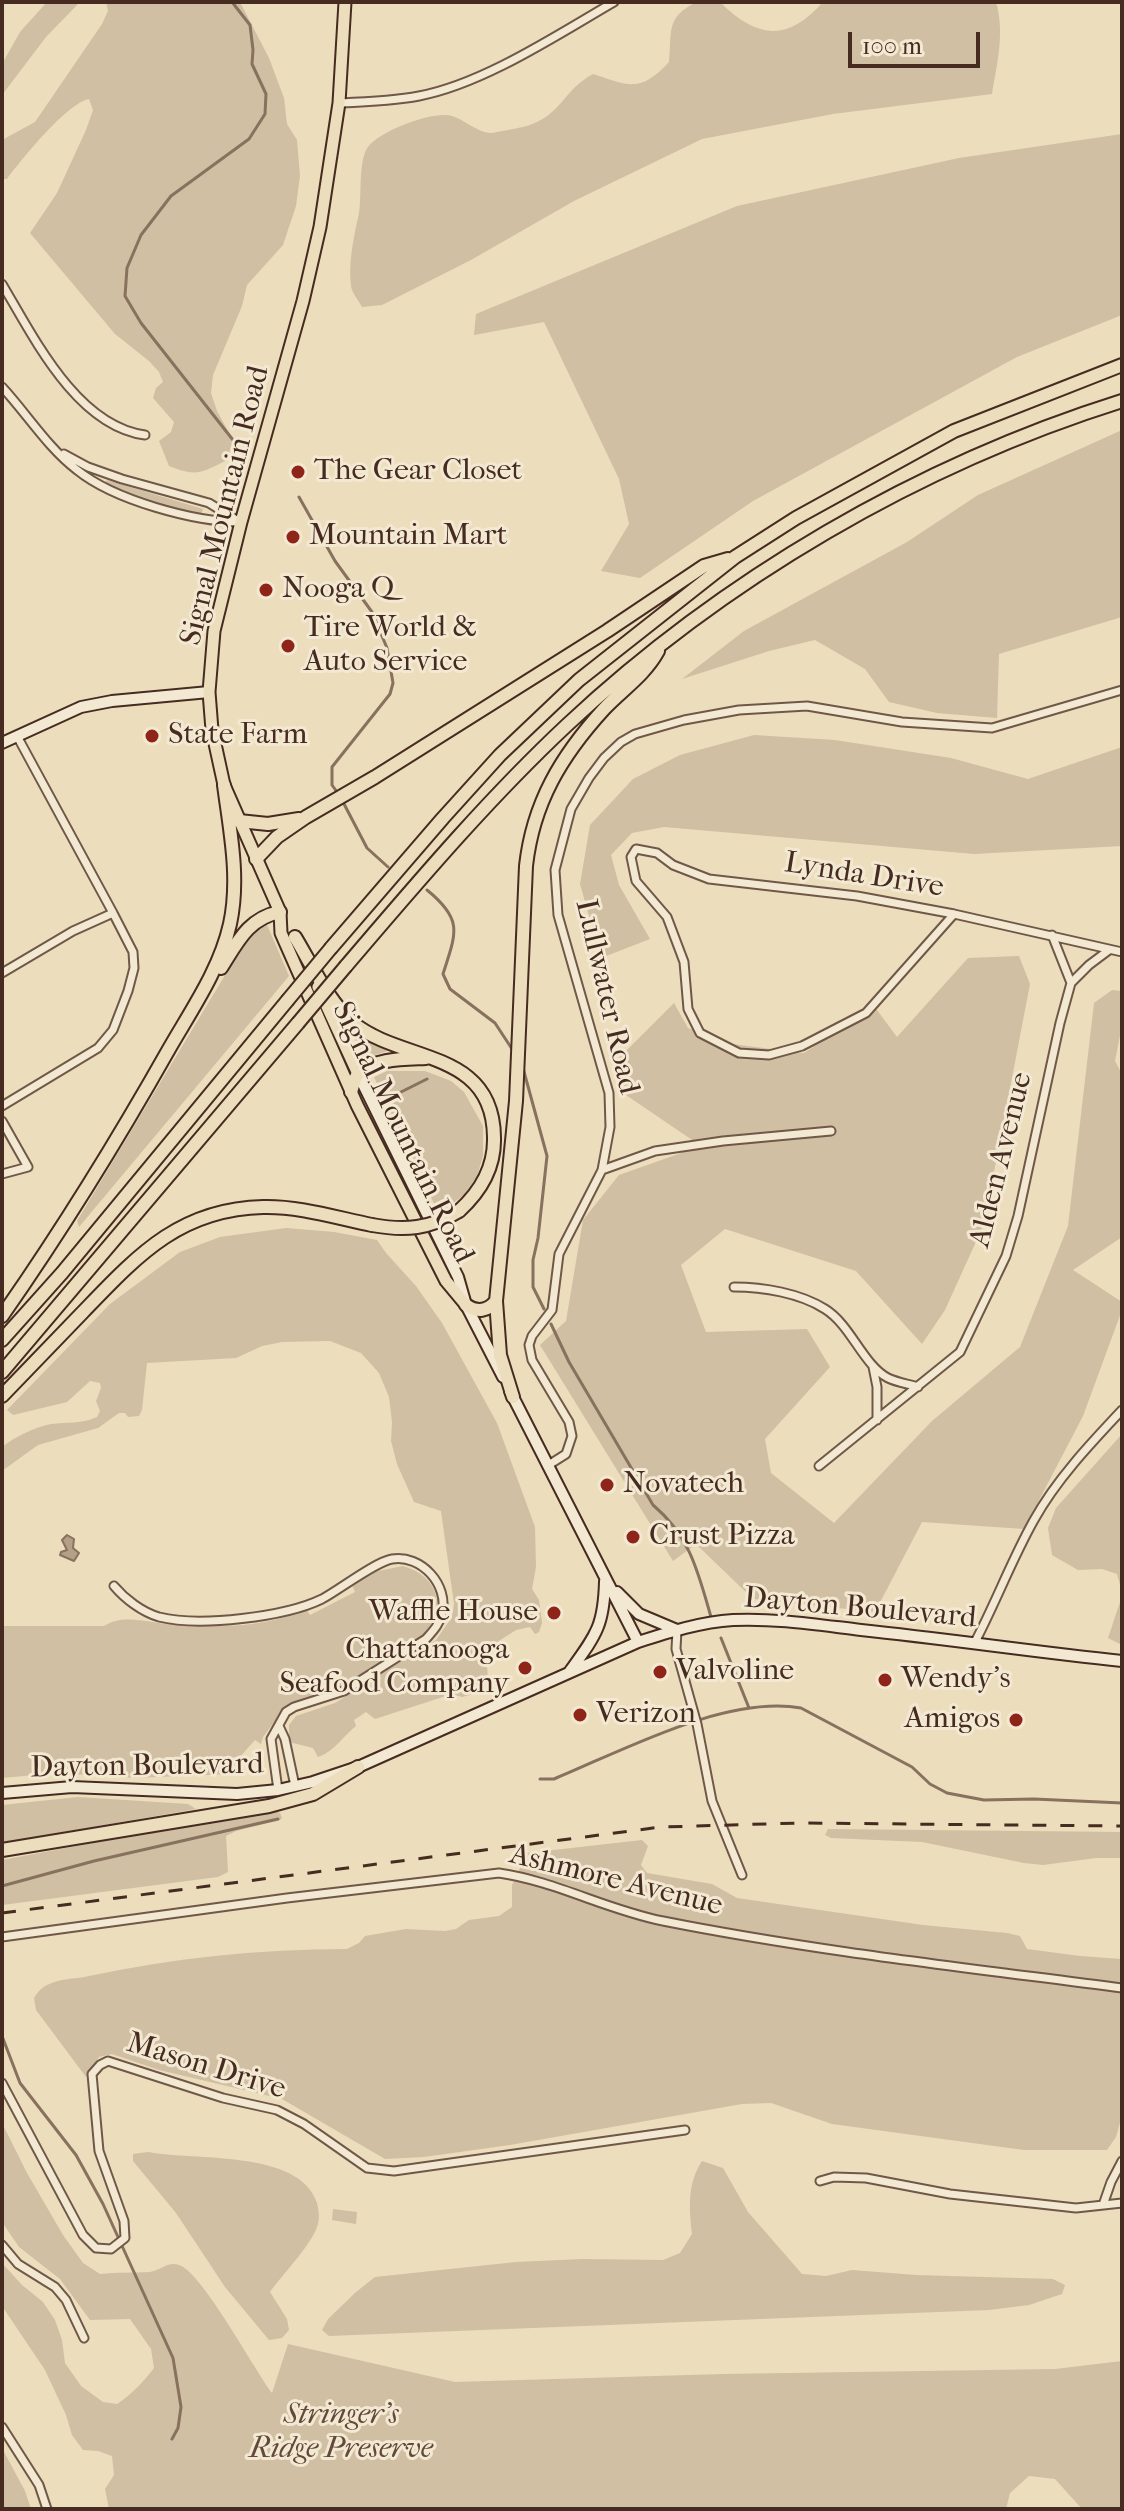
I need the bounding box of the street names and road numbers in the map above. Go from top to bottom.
street label: Signal Mountain Road [174,363,278,649]
street label: Lynda Drive [782,846,946,906]
street label: Lullwater Road [566,896,646,1098]
street label: Signal Mountain Road [323,996,481,1270]
street label: Alden Avenue [963,1069,1041,1251]
street label: Dayton Boulevard [742,1581,978,1637]
street label: Dayton Boulevard [30,1747,264,1787]
street label: Ashmore Avenue [506,1837,726,1925]
street label: Mason Drive [122,2026,290,2108]

